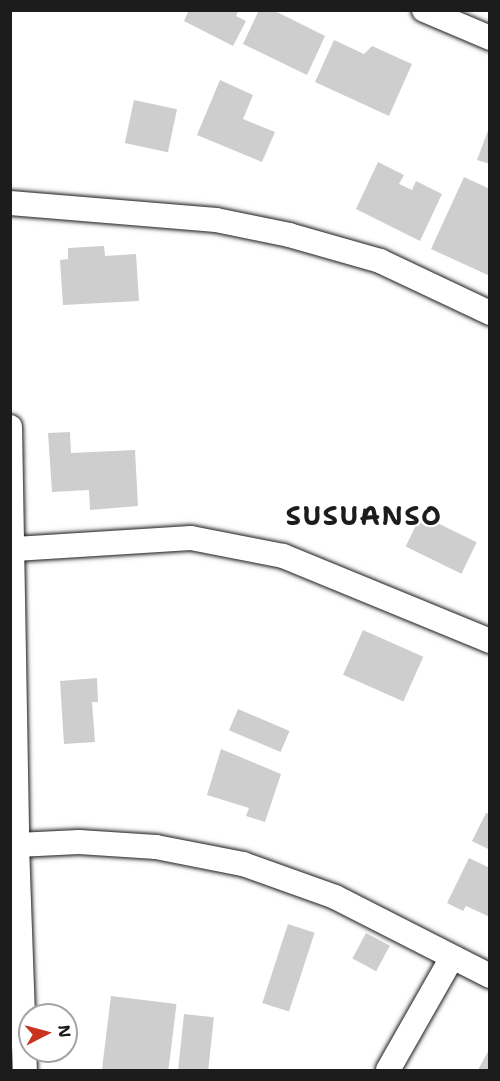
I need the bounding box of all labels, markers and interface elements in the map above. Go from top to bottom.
district label: SUSUANSO [286,500,442,532]
north arrow [18,1003,78,1063]
text: N [53,1024,76,1039]

